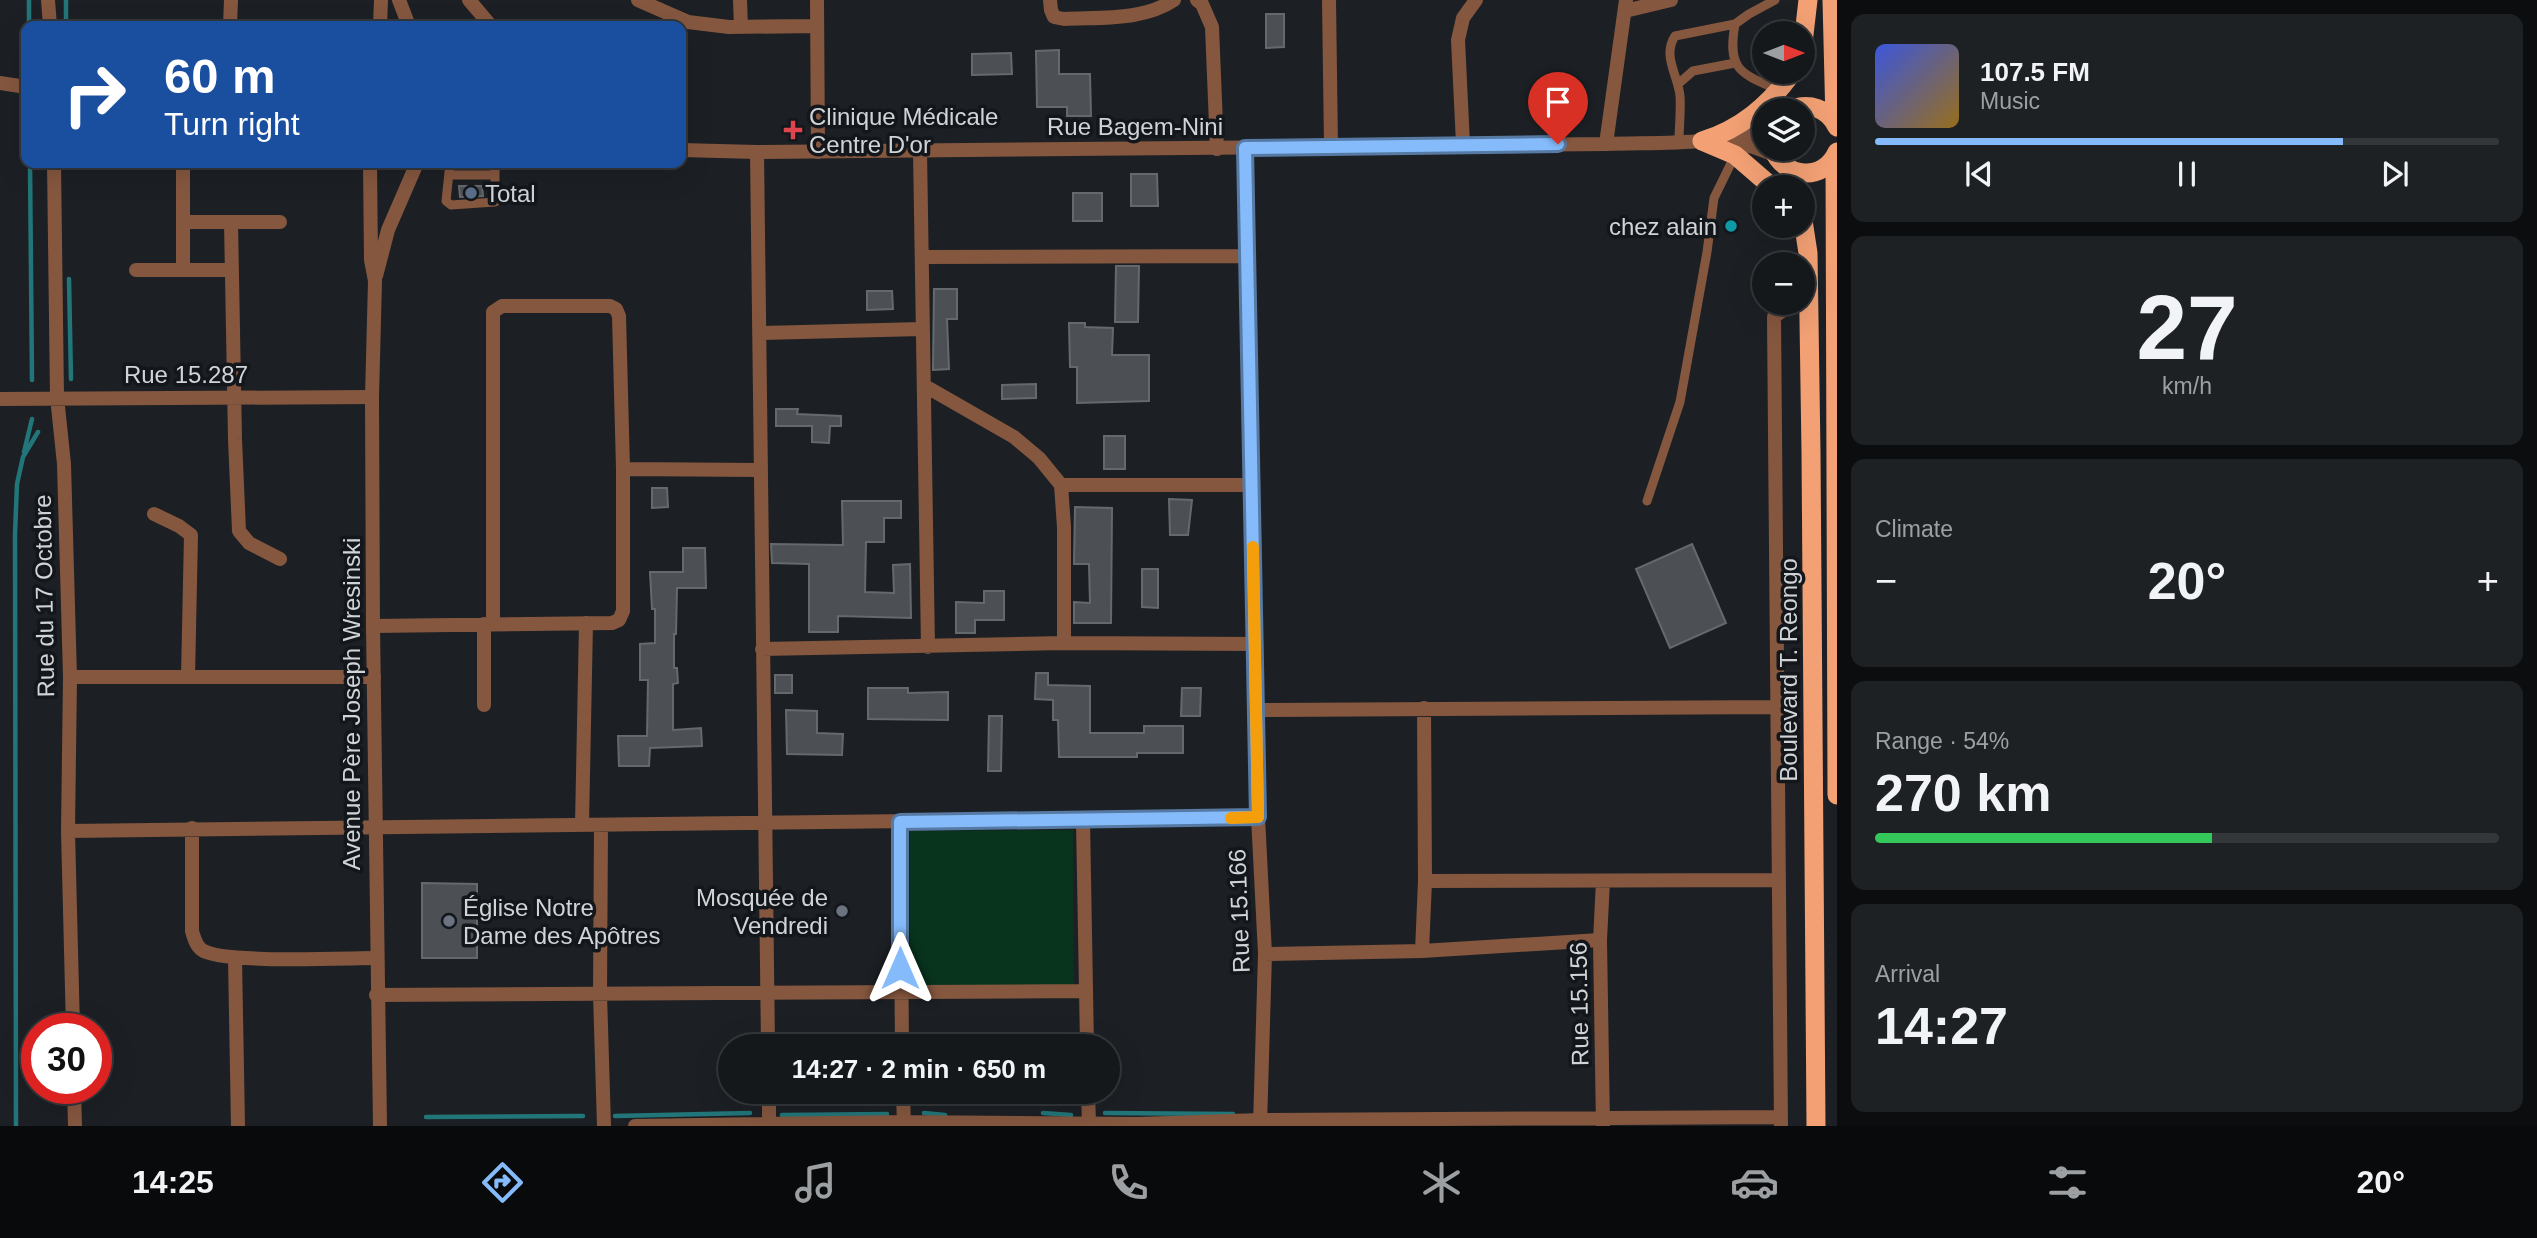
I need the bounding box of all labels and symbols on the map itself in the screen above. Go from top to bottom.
north arrow [1752,21,1815,84]
pin [1528,72,1588,144]
place label: Clinique Médicale Centre D'or [809,103,998,158]
street label: Rue Bagem-Nini [1047,113,1223,140]
marker: Clinique Médicale Centre D'or [783,120,803,140]
place label: Total [485,180,536,207]
marker: Total [463,185,479,201]
place label: chez alain [1609,213,1717,240]
marker: chez alain [1723,218,1739,234]
street label: Rue 15.287 [124,361,248,388]
street label: Rue du 17 Octobre [29,494,59,698]
street label: Avenue Père Joseph Wresinski [338,538,365,870]
street label: Boulevard T. Reongo [1775,558,1802,782]
street label: Rue 15.166 [1223,849,1255,973]
place label: Mosquée de Vendredi [696,884,828,939]
place label: Église Notre Dame des Apôtres [463,894,660,949]
marker: Mosquée de Vendredi [834,903,850,919]
marker: Église Notre Dame des Apôtres [441,913,457,929]
position arrow [863,931,937,1005]
street label: Rue 15.156 [1564,942,1594,1066]
speed limit sign: 30 [21,1013,112,1104]

